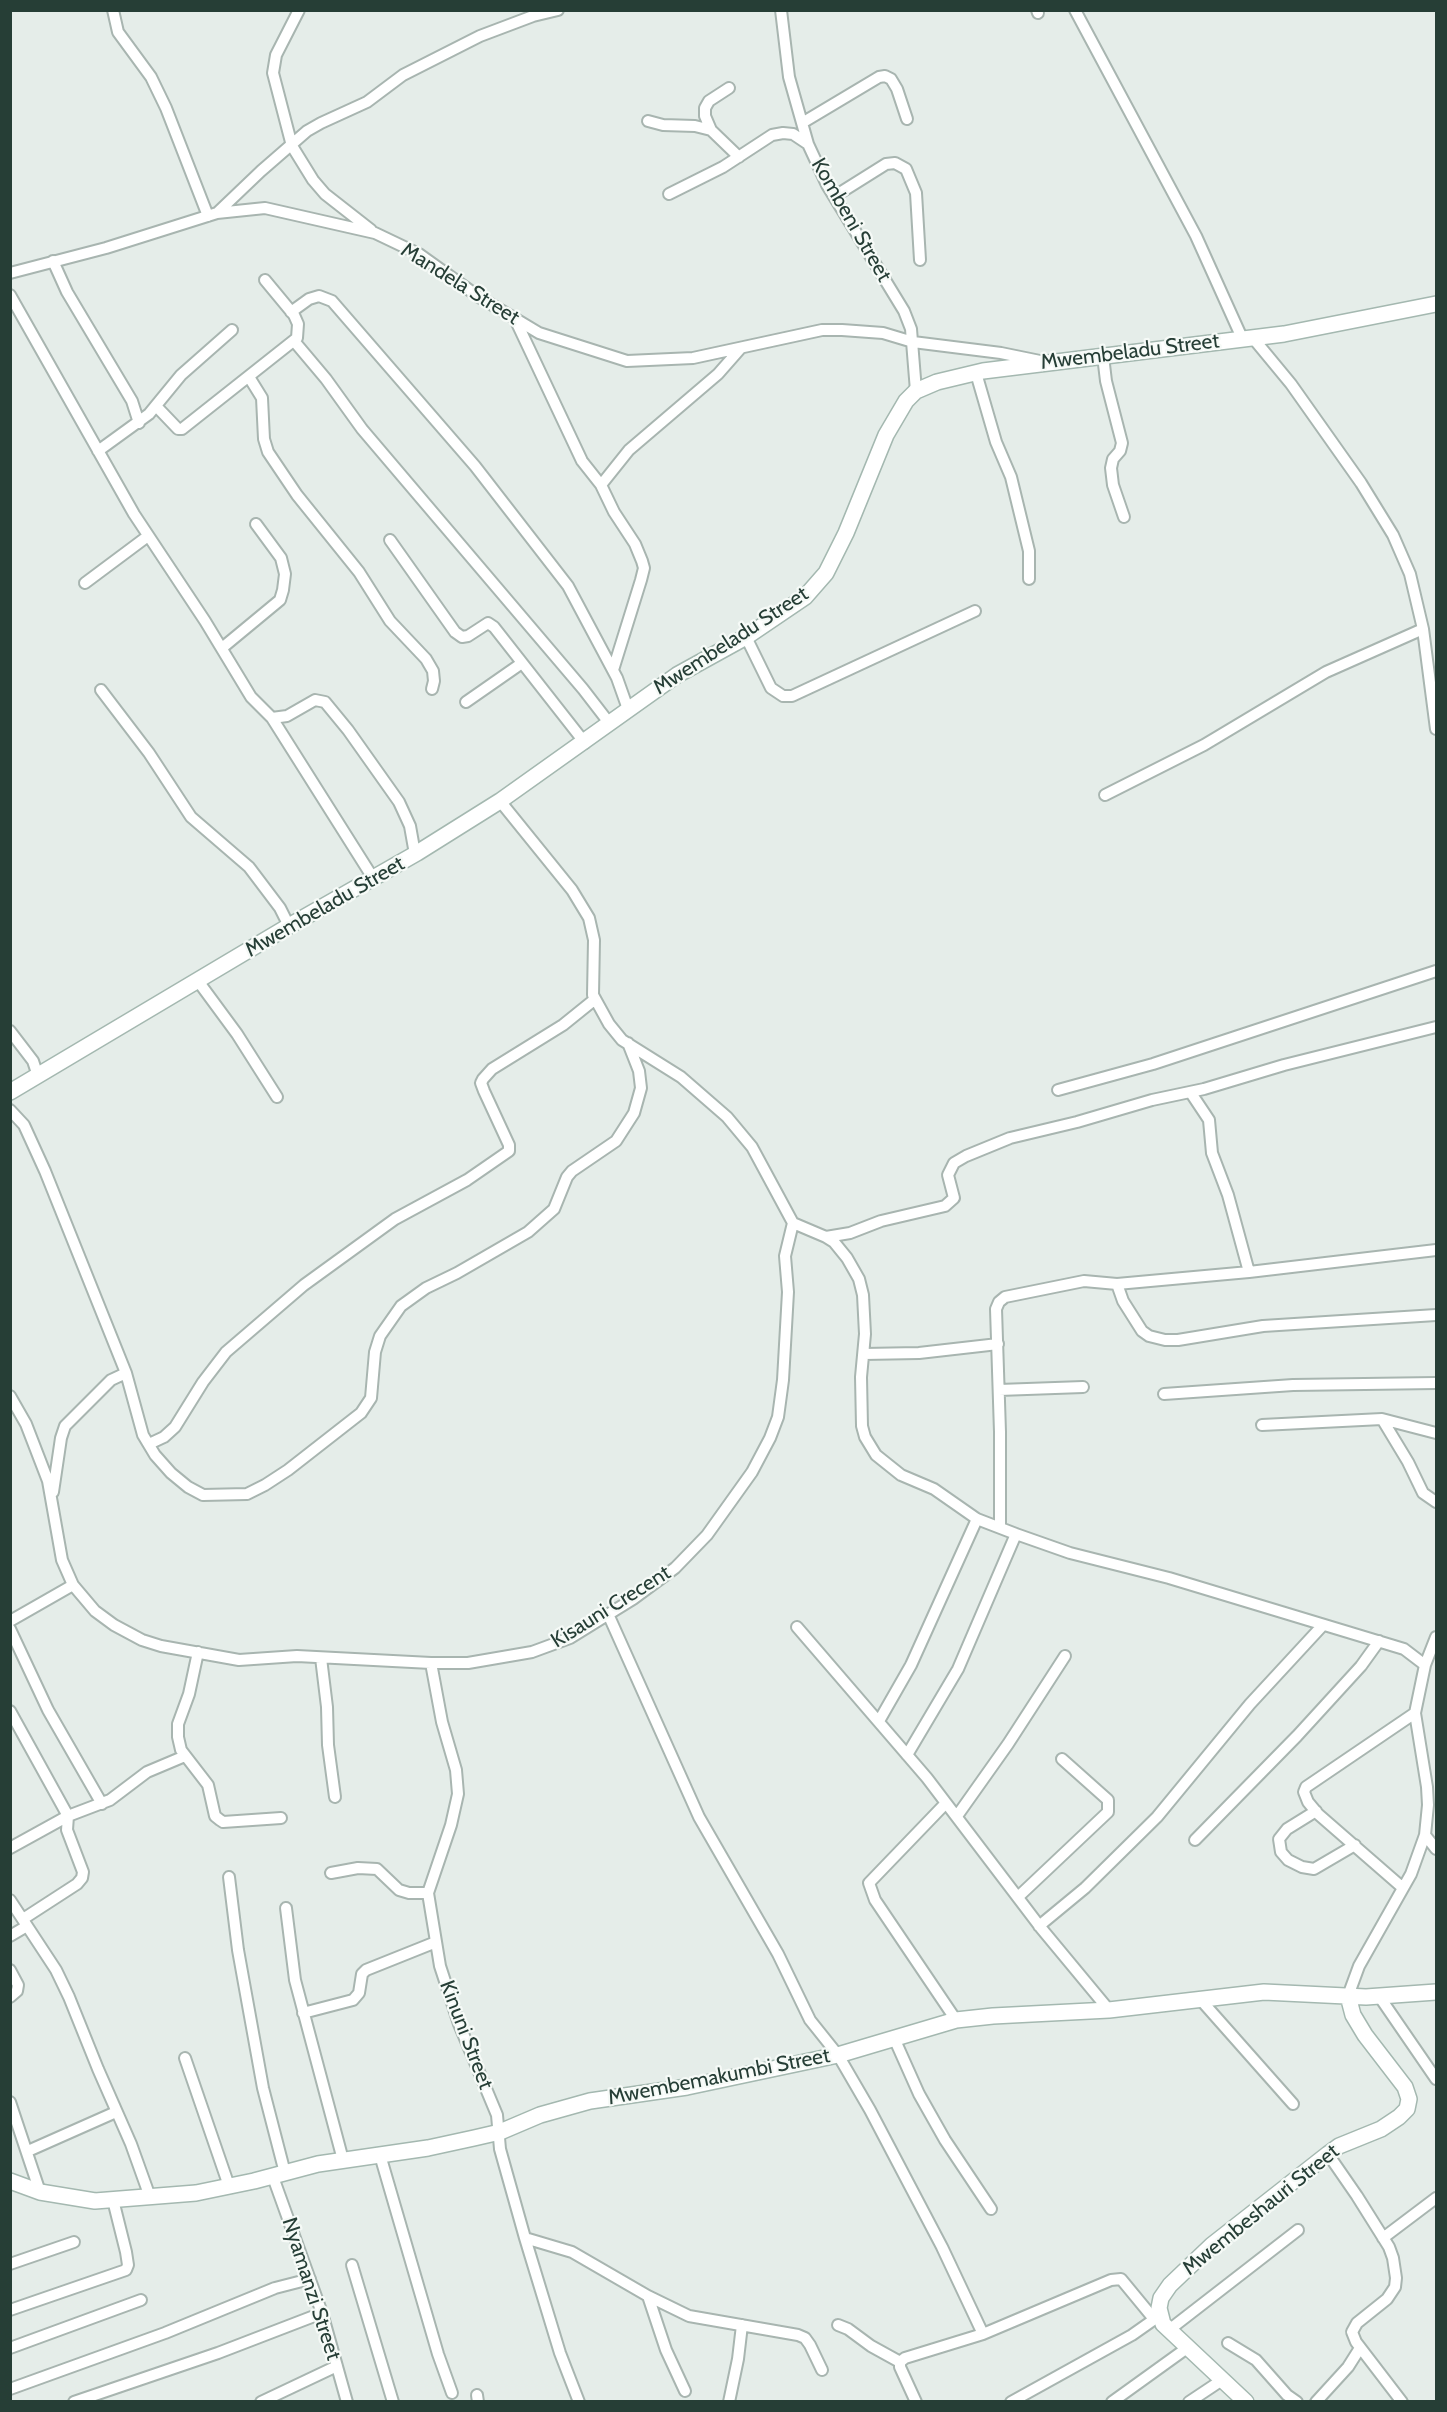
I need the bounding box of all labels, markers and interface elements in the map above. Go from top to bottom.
street label: Kombeni Street [805,154,897,286]
street label: Mandela Street [396,238,524,330]
street label: Mwembeladu Street [1039,329,1221,375]
street label: Mwembeladu Street [649,581,813,701]
street label: Mwembeladu Street [241,851,409,963]
street label: Kisauni Crecent [547,1560,675,1654]
street label: Kinuni Street [434,1977,498,2093]
street label: Mwembemakumbi Street [606,2043,832,2111]
street label: Mwembeshauri Street [1178,2139,1344,2281]
street label: Nyamanzi Street [276,2215,346,2363]

